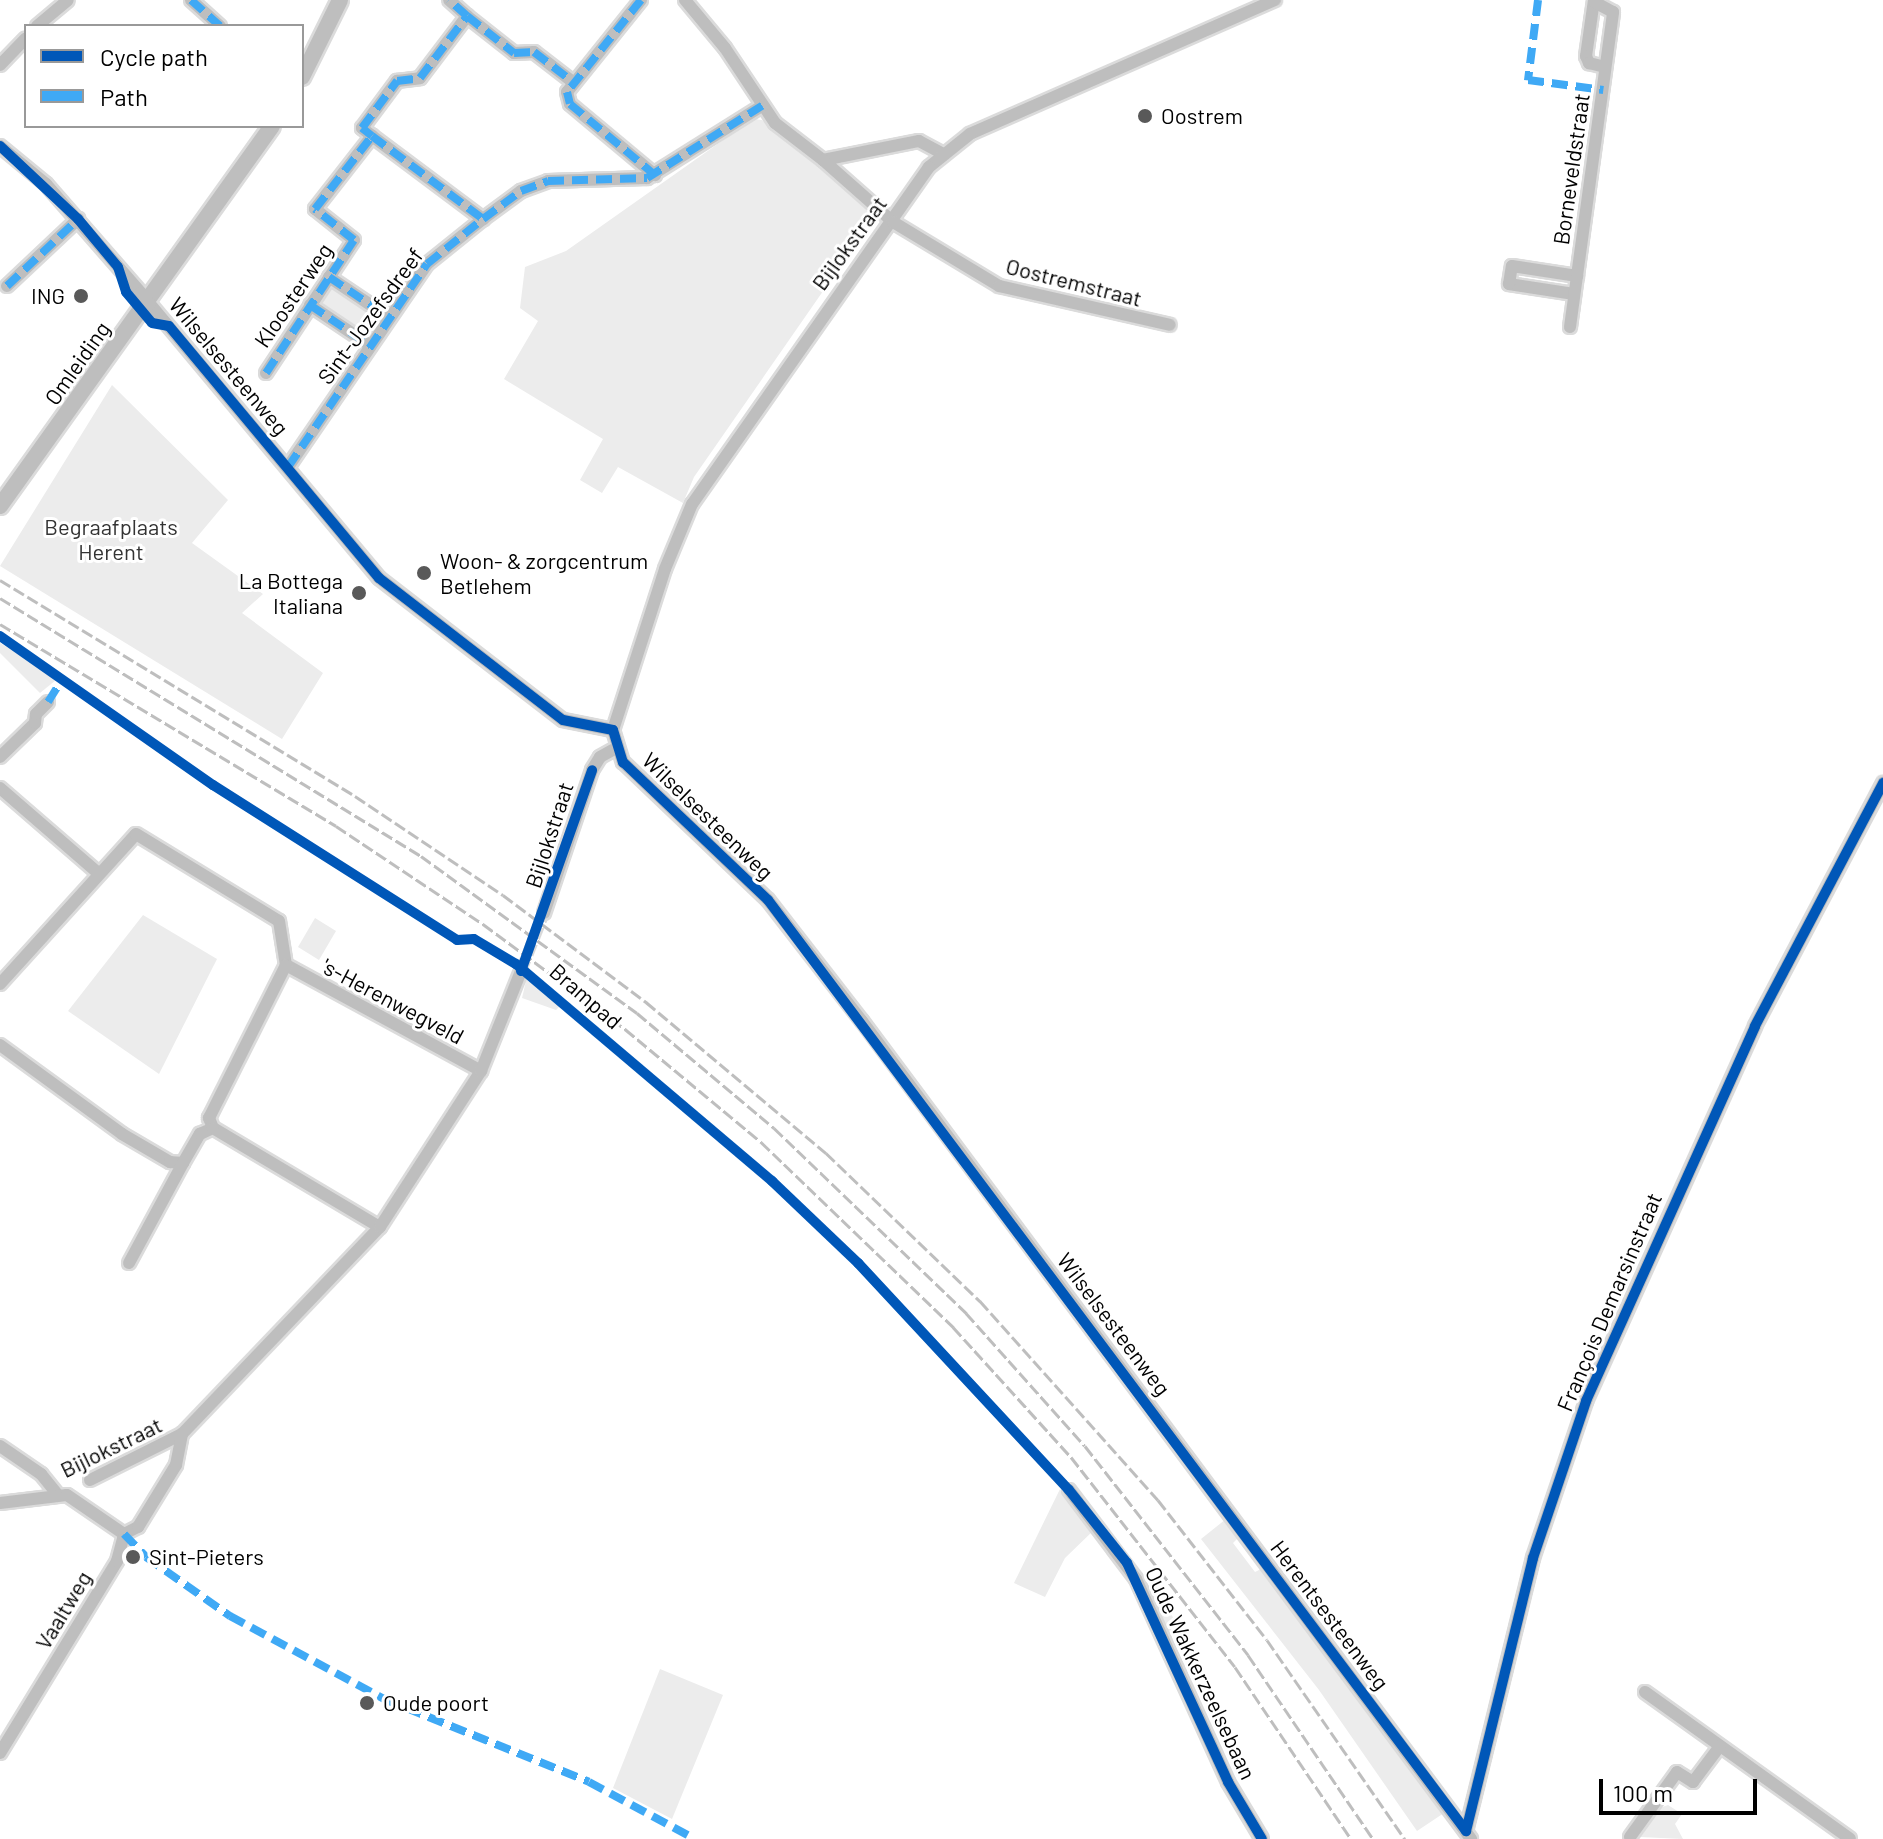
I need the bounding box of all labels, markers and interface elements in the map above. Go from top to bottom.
legend [24,24,304,128]
text: Cycle path [100,42,208,71]
text: Path [100,82,148,111]
street label: Borneveldstraat [1547,92,1595,246]
place label: Oostrem [1161,103,1243,129]
marker: Oostrem [1136,107,1154,125]
street label: Bijlokstraat [806,191,892,295]
street label: Kloosterweg [248,238,338,352]
street label: Sint-Jozefsdreef [312,243,428,389]
street label: Oostremstraat [1003,252,1145,312]
place label: ING [31,283,65,309]
marker: ING [72,287,90,305]
street label: Wilselsesteenweg [164,292,294,440]
street label: Omleiding [39,316,115,410]
park label: Begraafplaats Herent [44,513,178,564]
place label: Woon- & zorgcentrum Betlehem [440,547,648,598]
marker: Woon- & zorgcentrum Betlehem [415,564,433,582]
place label: La Bottega Italiana [239,567,343,618]
marker: La Bottega Italiana [350,584,368,602]
street label: Wilselsesteenweg [637,747,779,885]
street label: Bijlokstraat [519,779,579,891]
street label: 's-Herenwegveld [318,953,468,1049]
street label: Brampad [545,958,627,1034]
street label: François Demarsinstraat [1551,1189,1667,1415]
street label: Wilselsesteenweg [1052,1247,1176,1401]
street label: Bijlokstraat [56,1411,166,1483]
street label: Herentsesteenweg [1265,1535,1395,1695]
place label: Sint-Pieters [149,1544,264,1570]
marker: Sint-Pieters [124,1548,142,1566]
street label: Oude Wakkerzeelsebaan [1140,1563,1262,1783]
street label: Vaaltweg [29,1566,97,1654]
place label: Oude poort [383,1690,489,1716]
marker: Oude poort [358,1694,376,1712]
scale bar [1603,1763,1761,1813]
text: 100 m [1613,1778,1673,1807]

